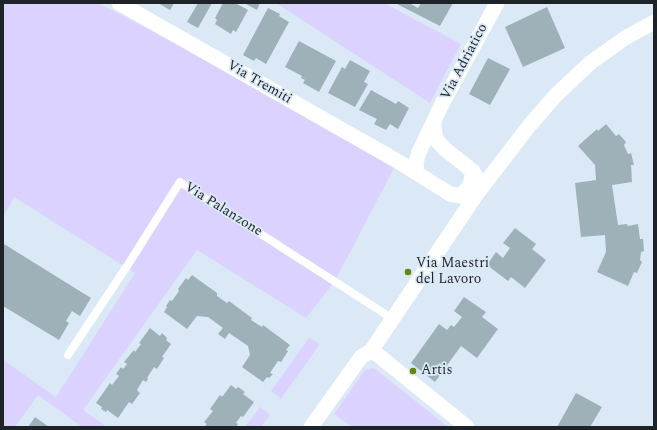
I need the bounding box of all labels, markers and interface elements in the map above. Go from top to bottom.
street label: Via Adriatico [438,21,492,103]
street label: Via Tremiti [224,58,294,108]
street label: Via Palanzone [181,179,265,241]
place label: Via Maestri del Lavoro [416,256,489,288]
marker: Via Maestri del Lavoro [403,267,413,277]
place label: Artis [421,363,452,379]
marker: Artis [408,366,418,376]

